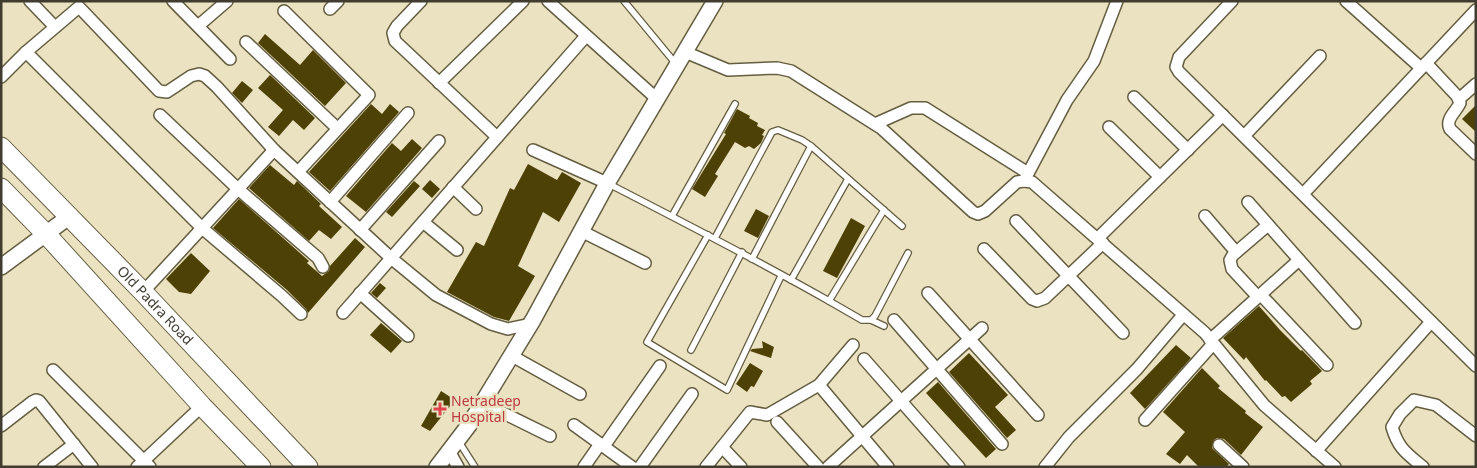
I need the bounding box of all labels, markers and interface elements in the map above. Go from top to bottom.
street label: Old Padra Road [113,261,198,349]
place label: Netradeep Hospital [451,391,521,426]
marker: Netradeep Hospital [433,402,447,416]

